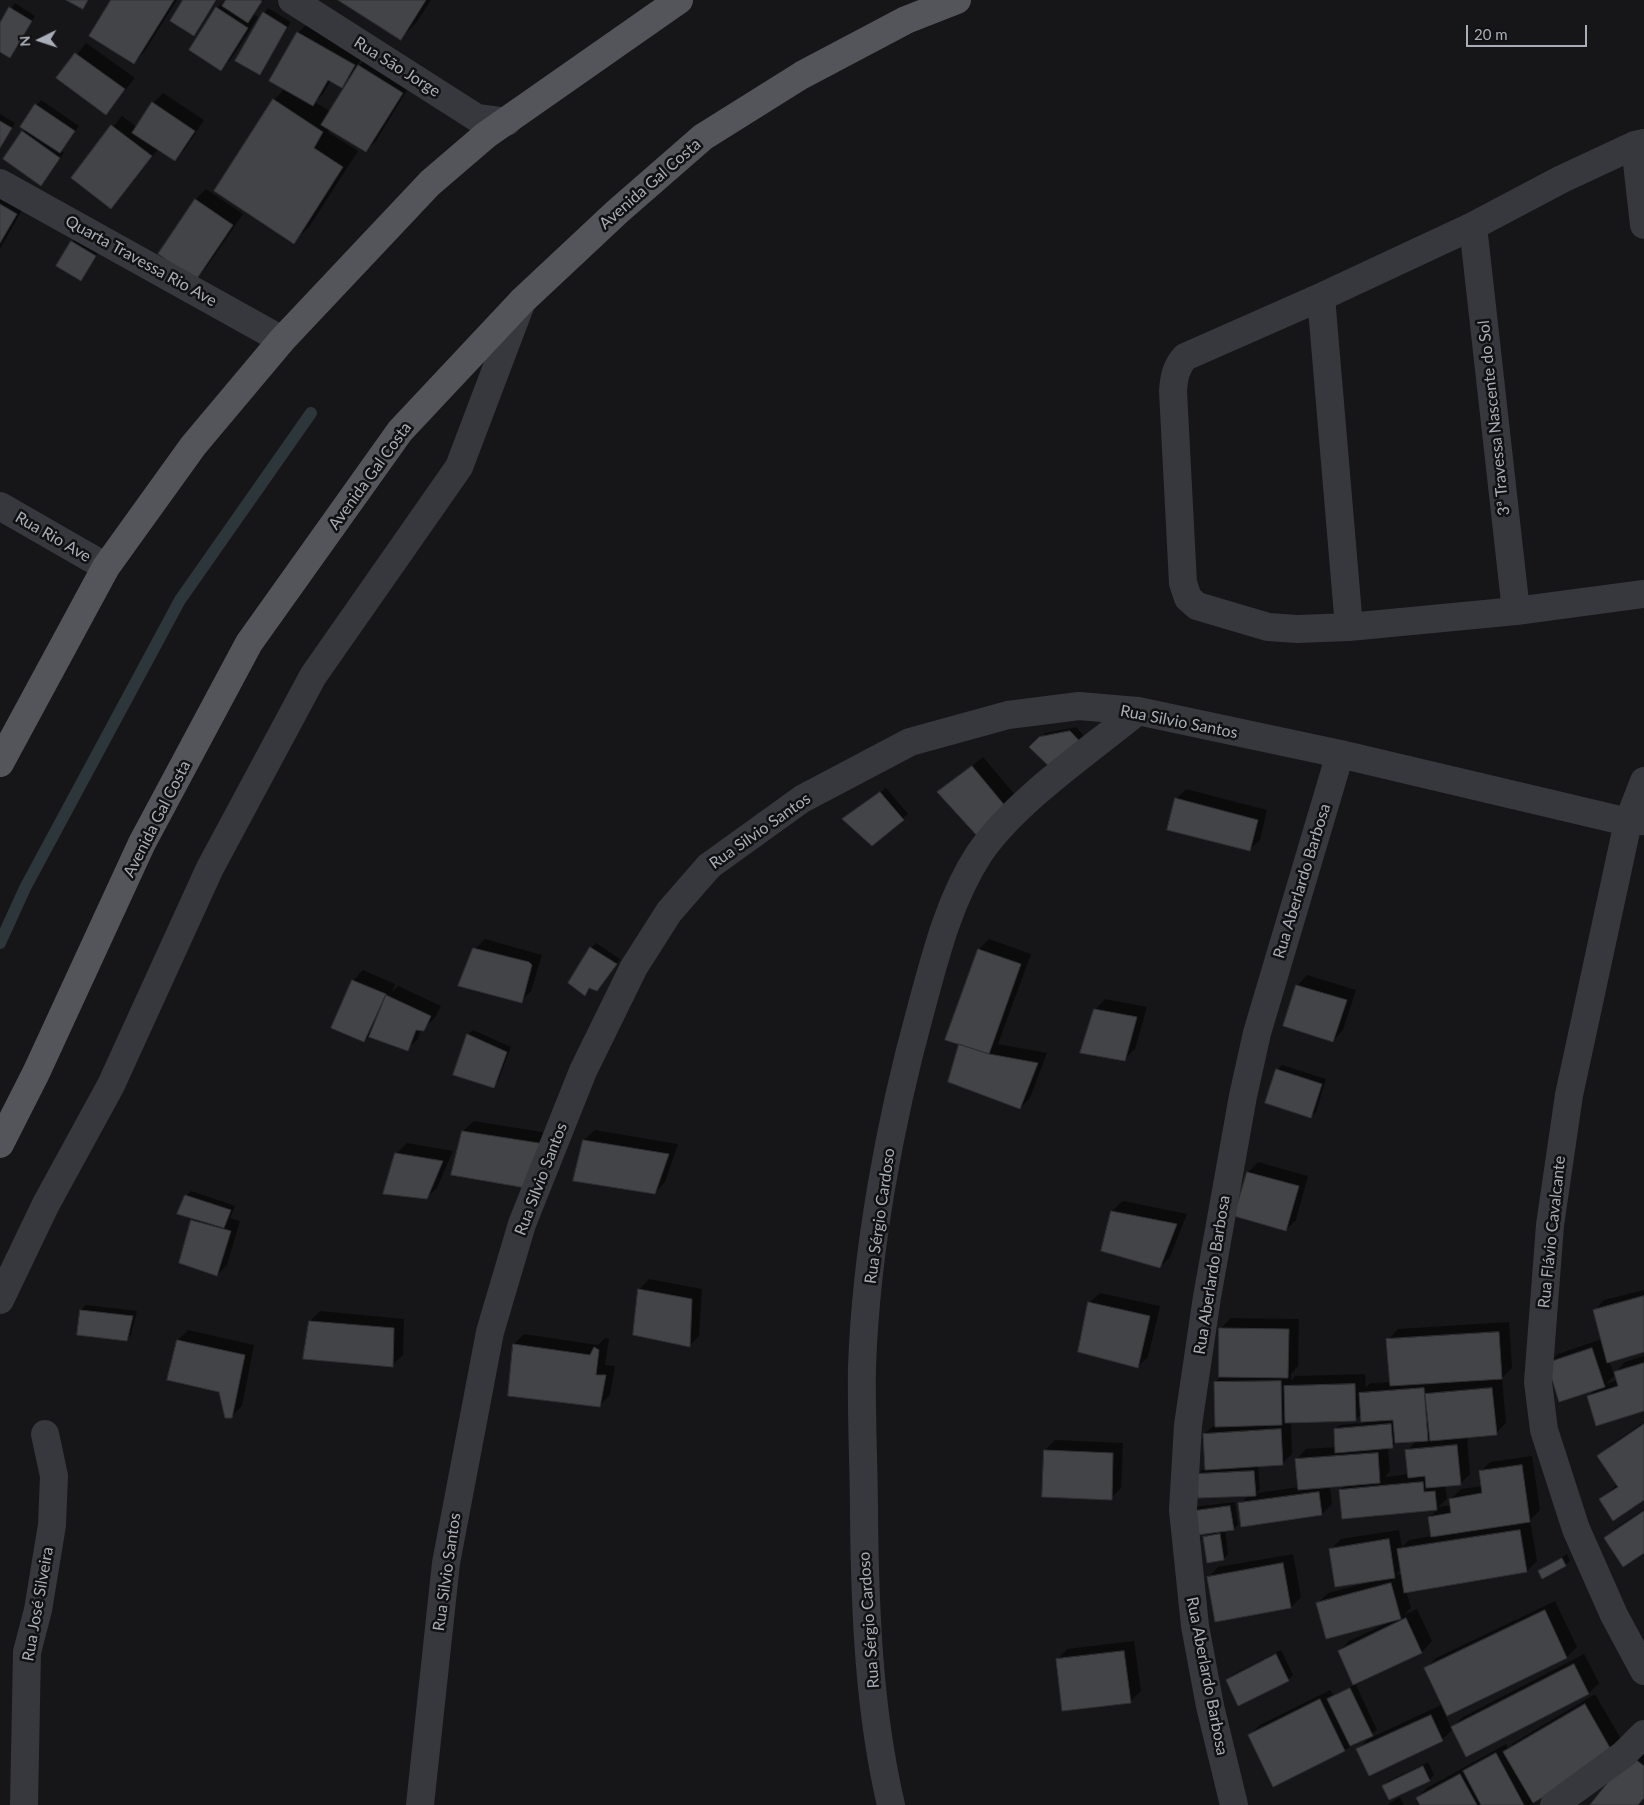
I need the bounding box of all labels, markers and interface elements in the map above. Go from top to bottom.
north arrow [15,15,65,65]
scale bar [1469,15,1590,47]
text: 20 m [1474,25,1508,43]
street label: Rua São Jorge [350,33,444,101]
text: N [16,35,33,47]
street label: Avenida Gal Costa [595,135,705,233]
street label: Quarta Travessa Rio Ave [62,211,220,311]
street label: 3ª Travessa Nascente do Sol [1474,319,1514,517]
street label: Avenida Gal Costa [325,419,415,533]
street label: Rua Rio Ave [12,508,94,566]
street label: Rua Silvio Santos [1119,701,1239,743]
street label: Avenida Gal Costa [119,758,195,880]
street label: Rua Silvio Santos [706,789,814,873]
street label: Rua Aberlardo Barbosa [1269,801,1335,961]
street label: Rua Silvio Santos [511,1120,571,1238]
street label: Rua Sérgio Cardoso [861,1147,899,1285]
street label: Rua Flávio Cavalcante [1534,1155,1570,1309]
street label: Rua Aberlardo Barbosa [1190,1194,1234,1356]
street label: Rua Silvio Santos [429,1512,465,1632]
street label: Rua José Silveira [18,1545,58,1663]
street label: Rua Sérgio Cardoso [855,1551,883,1689]
street label: Rua Aberlardo Barbosa [1182,1595,1232,1757]

